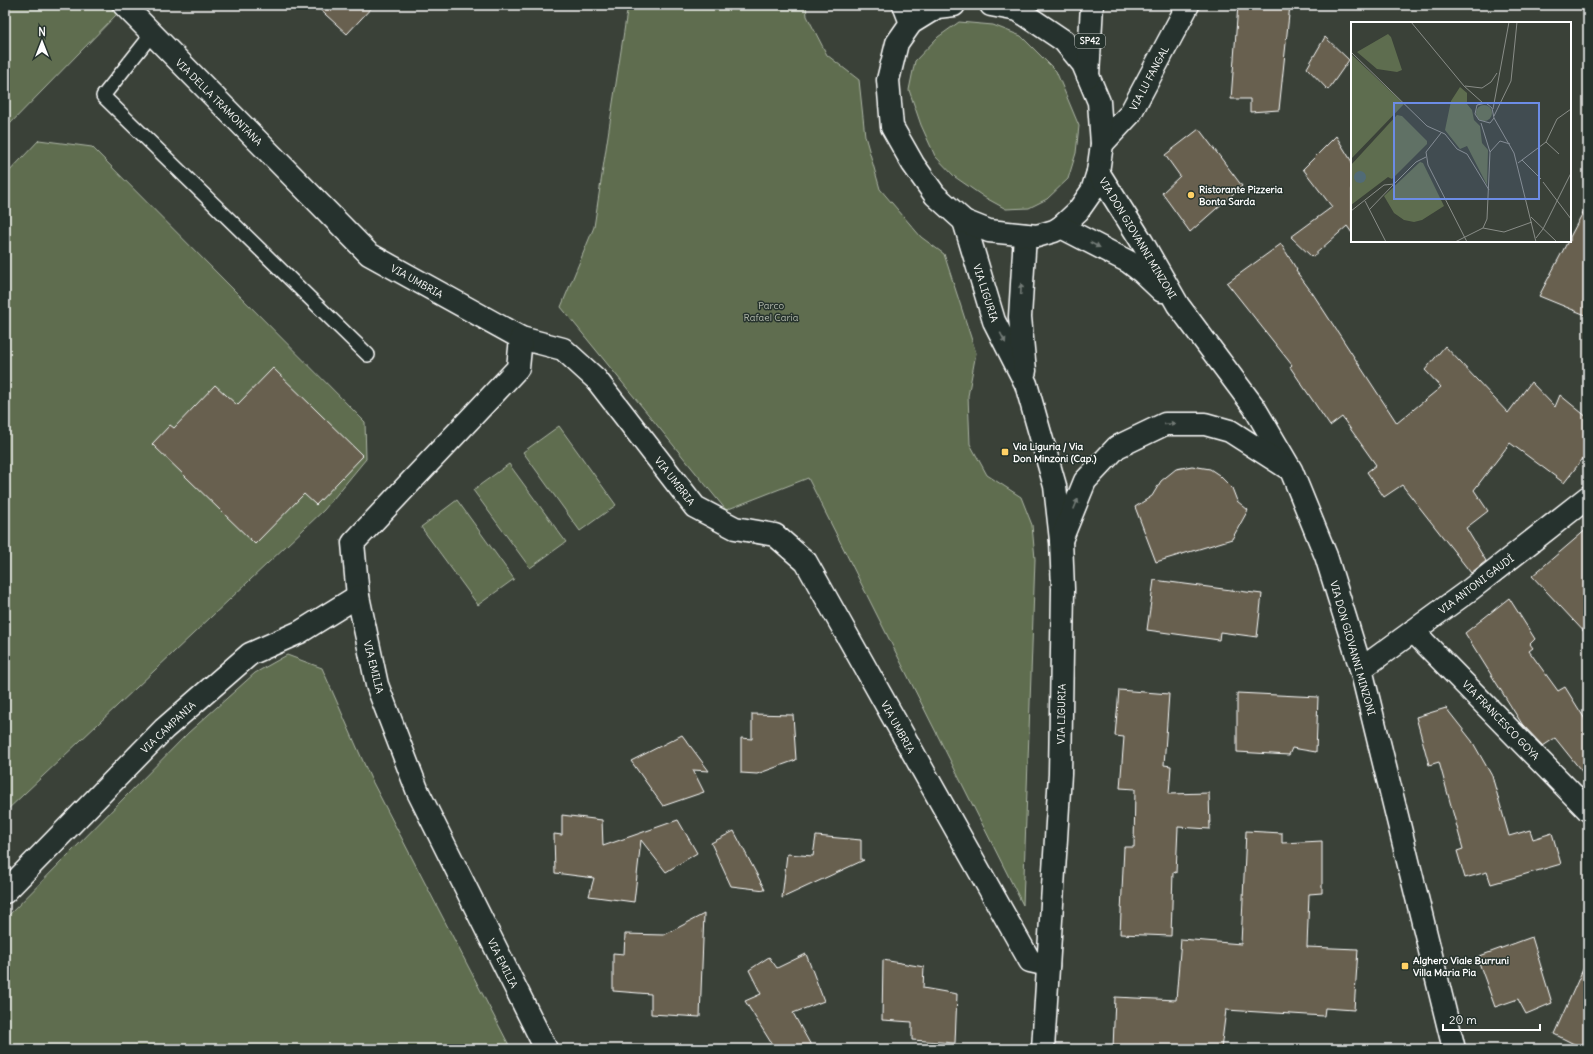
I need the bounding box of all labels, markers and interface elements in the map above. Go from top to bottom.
north arrow [22,22,62,62]
inset map [1351,22,1571,242]
text: N [38,25,46,39]
road number: SP42 [1075,34,1105,48]
street label: VIA LU FANGAL [1127,43,1172,113]
street label: VIA DELLA TRAMONTANA [173,56,265,149]
street label: VIA DON GIOVANNI MINZONI [1096,175,1179,301]
place label: Ristorante Pizzeria Bonta Sarda [1199,183,1283,208]
marker: Ristorante Pizzeria Bonta Sarda [1186,190,1196,200]
one-way arrow [1089,241,1101,248]
street label: VIA UMBRIA [388,262,446,301]
street label: VIA LIGURIA [970,263,1001,324]
one-way arrow [1018,282,1024,295]
park label: Parco Rafael Caria [743,299,799,324]
one-way arrow [1000,332,1006,343]
one-way arrow [1164,421,1176,428]
place label: Via Liguria / Via Don Minzoni (Cap.) [1013,440,1097,465]
marker: Via Liguria / Via Don Minzoni (Cap.) [1000,447,1010,457]
street label: VIA UMBRIA [652,454,698,509]
one-way arrow [1073,497,1079,509]
street label: VIA ANTONI GAUDÍ [1436,552,1516,617]
street label: VIA DON GIOVANNI MINZONI [1327,579,1378,717]
street label: VIA EMILIA [361,639,386,695]
street label: VIA FRANCESCO GOYA [1459,678,1542,763]
street label: VIA LIGURIA [1054,683,1069,744]
street label: VIA CAMPANIA [138,698,199,756]
street label: VIA UMBRIA [878,699,918,756]
street label: VIA EMILIA [485,936,521,991]
place label: Alghero Viale Burruni Villa Maria Pia [1413,954,1509,979]
marker: Alghero Viale Burruni Villa Maria Pia [1400,961,1410,971]
scale bar [1443,1006,1540,1032]
text: 20 m [1449,1012,1477,1027]

